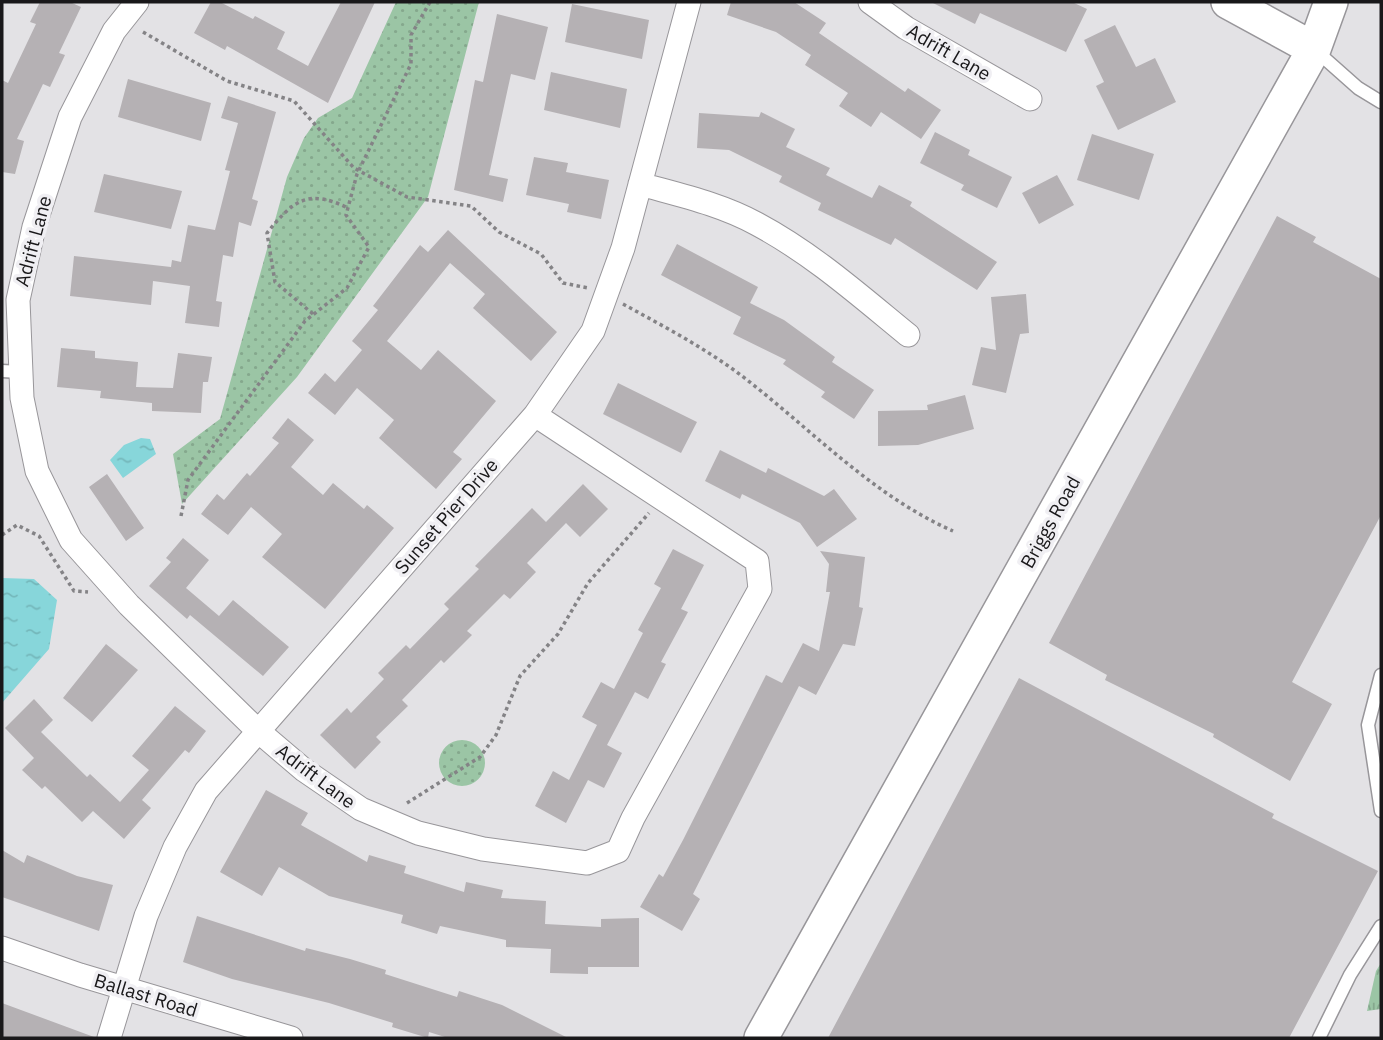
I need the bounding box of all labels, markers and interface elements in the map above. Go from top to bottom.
street label: Adrift Lane [903,18,995,86]
street label: Adrift Lane [9,193,57,289]
street label: Sunset Pier Drive [389,453,503,579]
street label: Briggs Road [1015,472,1085,572]
street label: Adrift Lane [272,738,360,814]
street label: Ballast Road [91,968,201,1022]

